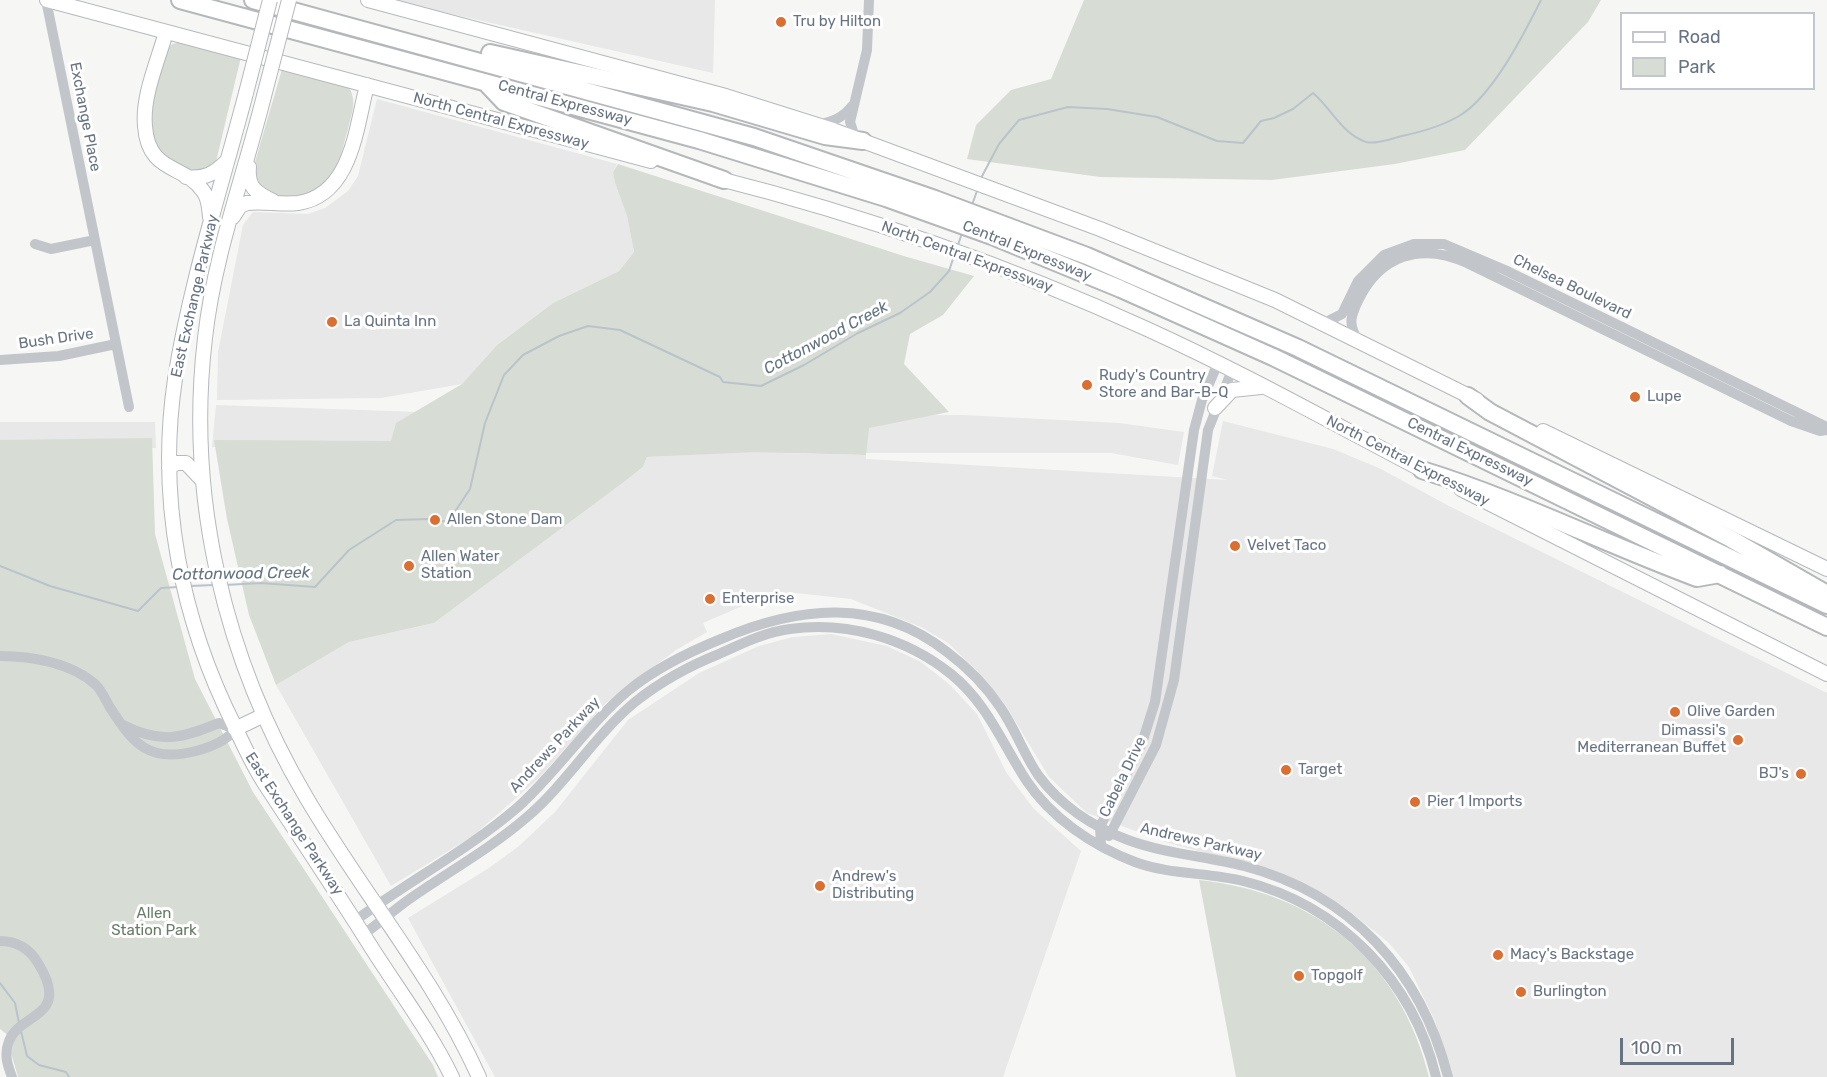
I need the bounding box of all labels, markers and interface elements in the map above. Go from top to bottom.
legend [1620,12,1815,90]
place label: Tru by Hilton [793,13,881,31]
marker: Tru by Hilton [774,15,788,29]
text: Road [1678,26,1721,48]
text: Park [1678,56,1715,78]
street label: Exchange Place [66,61,104,173]
street label: Central Expressway [496,76,634,130]
street label: North Central Expressway [411,89,591,153]
street label: East Exchange Parkway [167,213,223,379]
street label: Central Expressway [960,217,1094,285]
street label: North Central Expressway [879,218,1055,296]
street label: Chelsea Boulevard [1510,251,1634,323]
water label: Cottonwood Creek [761,297,891,379]
place label: La Quinta Inn [344,313,436,331]
marker: La Quinta Inn [325,315,339,329]
street label: Bush Drive [17,325,95,353]
place label: Rudy's Country Store and Bar-B-Q [1099,367,1228,402]
marker: Rudy's Country Store and Bar-B-Q [1080,378,1094,392]
place label: Lupe [1647,388,1682,406]
marker: Lupe [1628,390,1642,404]
street label: North Central Expressway [1323,412,1493,510]
street label: Central Expressway [1404,414,1536,490]
place label: Allen Stone Dam [447,511,562,529]
marker: Allen Stone Dam [428,513,442,527]
place label: Velvet Taco [1247,537,1326,555]
marker: Velvet Taco [1228,539,1242,553]
place label: Allen Water Station [421,548,499,583]
marker: Allen Water Station [402,559,416,573]
water label: Cottonwood Creek [172,563,310,585]
place label: Enterprise [722,590,794,608]
marker: Enterprise [703,592,717,606]
street label: Andrews Parkway [506,693,604,797]
place label: Olive Garden [1687,703,1775,721]
marker: Olive Garden [1668,705,1682,719]
place label: Dimassi's Mediterranean Buffet [1577,722,1726,757]
marker: Dimassi's Mediterranean Buffet [1731,733,1745,747]
street label: Cabela Drive [1096,734,1150,820]
street label: East Exchange Parkway [241,749,347,899]
place label: Target [1298,761,1342,779]
marker: Target [1279,763,1293,777]
place label: BJ's [1759,765,1789,783]
marker: BJ's [1794,767,1808,781]
place label: Pier 1 Imports [1427,793,1522,811]
marker: Pier 1 Imports [1408,795,1422,809]
street label: Andrews Parkway [1138,819,1264,865]
place label: Andrew's Distributing [832,868,914,903]
marker: Andrew's Distributing [813,879,827,893]
park label: Allen Station Park [111,905,197,940]
place label: Macy's Backstage [1510,946,1634,964]
marker: Macy's Backstage [1491,948,1505,962]
place label: Topgolf [1311,967,1363,985]
marker: Topgolf [1292,969,1306,983]
place label: Burlington [1533,983,1607,1001]
marker: Burlington [1514,985,1528,999]
scale bar [1623,1026,1737,1064]
text: 100 m [1631,1037,1682,1059]

